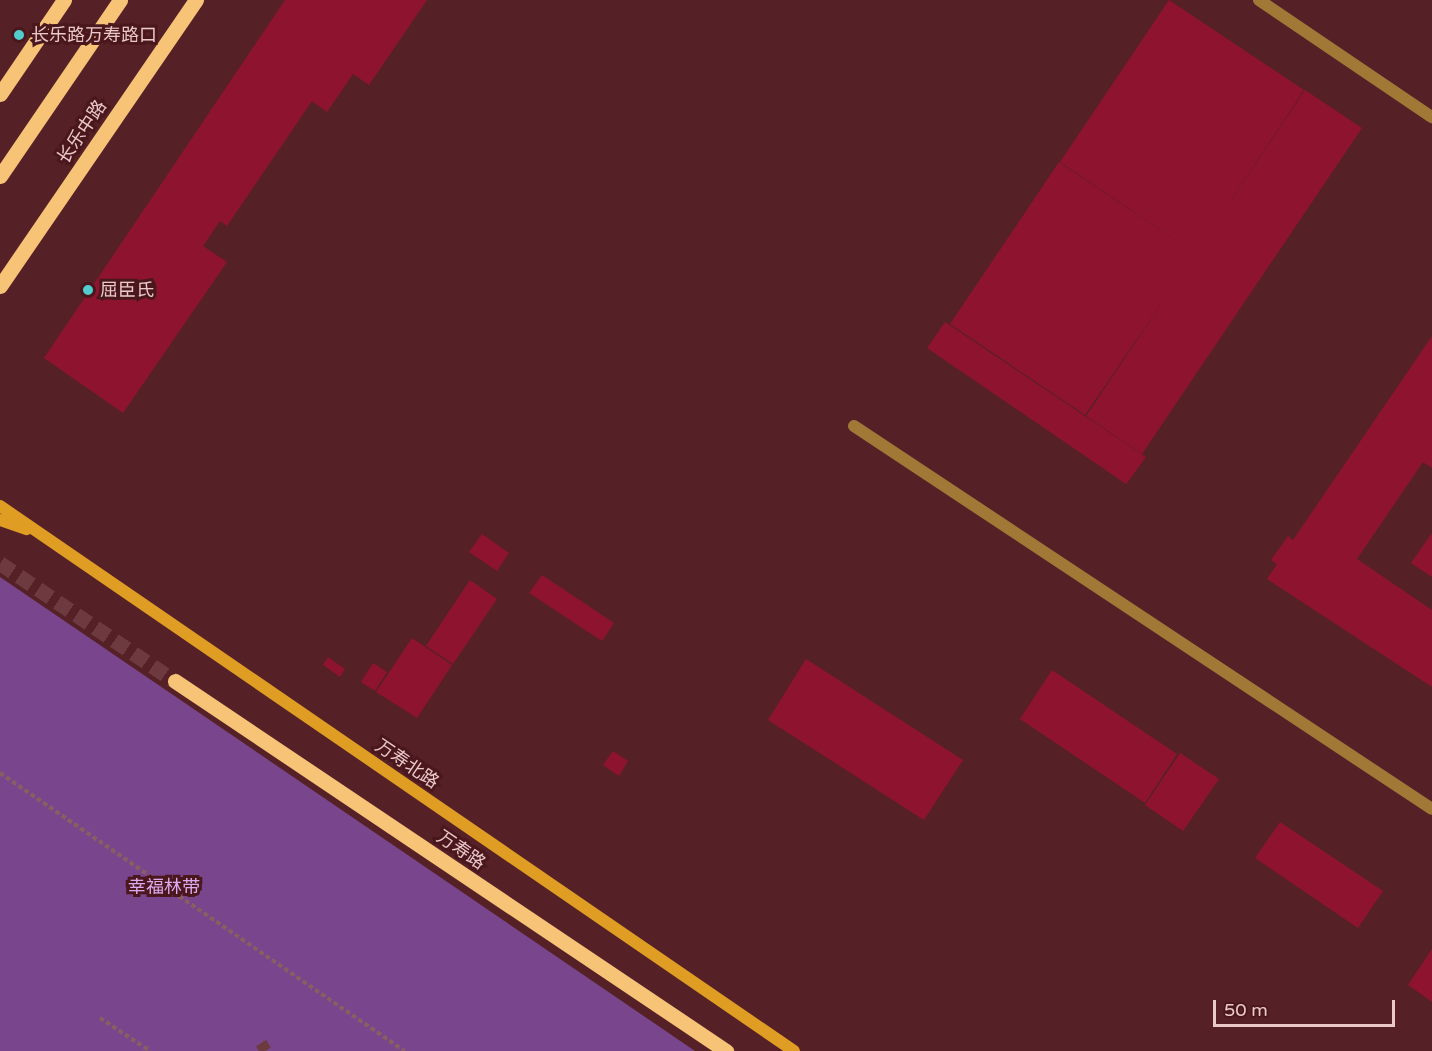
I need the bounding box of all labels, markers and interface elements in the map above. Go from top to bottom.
place label: 长乐路万寿路口 [31,24,157,46]
marker: 长乐路万寿路口 [12,28,26,42]
street label: 长乐中路 [53,96,111,168]
place label: 屈臣氏 [100,279,154,301]
marker: 屈臣氏 [81,283,95,297]
street label: 万寿北路 [371,735,443,793]
street label: 万寿路 [433,826,489,874]
park label: 幸福林带 [128,876,200,898]
scale bar [1216,988,1398,1026]
text: 50 m [1224,999,1268,1021]

